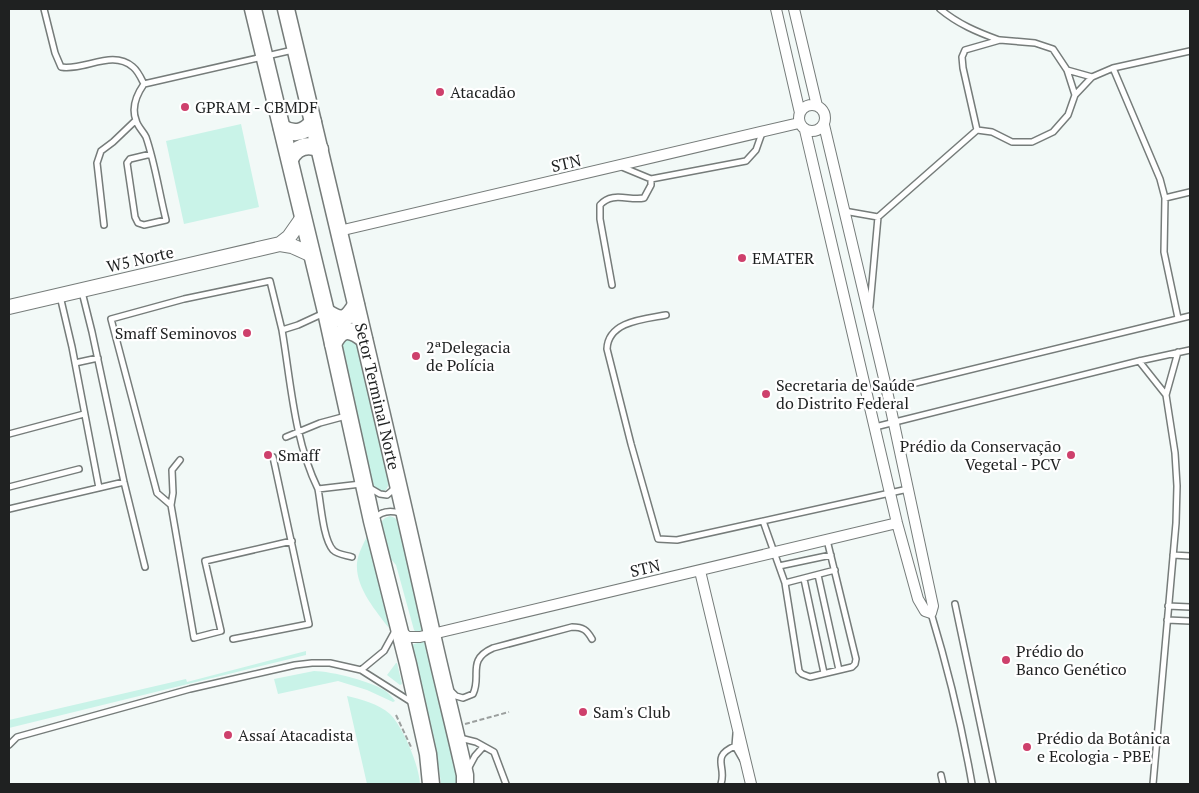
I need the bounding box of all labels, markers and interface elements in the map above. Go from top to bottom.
place label: Atacadão [450,81,516,103]
marker: Atacadão [434,86,446,98]
place label: GPRAM - CBMDF [195,96,318,118]
marker: GPRAM - CBMDF [179,101,191,113]
street label: STN [549,149,583,177]
street label: W5 Norte [104,241,176,277]
place label: EMATER [752,247,815,269]
marker: EMATER [736,252,748,264]
street label: Setor Terminal Norte [350,321,405,472]
place label: Smaff Seminovos [115,322,237,344]
marker: Smaff Seminovos [241,327,253,339]
place label: 2ªDelegacia de Polícia [426,336,511,376]
marker: 2ªDelegacia de Polícia [410,350,422,362]
place label: Secretaria de Saúde do Distrito Federal [776,374,915,414]
marker: Secretaria de Saúde do Distrito Federal [760,388,772,400]
place label: Prédio da Conservação Vegetal - PCV [900,435,1061,475]
place label: Smaff [278,444,321,466]
marker: Smaff [262,449,274,461]
marker: Prédio da Conservação Vegetal - PCV [1065,449,1077,461]
street label: STN [628,554,662,582]
place label: Prédio do Banco Genético [1016,640,1127,680]
marker: Prédio do Banco Genético [1000,654,1012,666]
place label: Sam's Club [593,701,671,723]
marker: Sam's Club [577,706,589,718]
place label: Assaí Atacadista [238,724,354,746]
place label: Prédio da Botânica e Ecologia - PBE [1037,727,1170,767]
marker: Assaí Atacadista [222,729,234,741]
marker: Prédio da Botânica e Ecologia - PBE [1021,741,1033,753]

